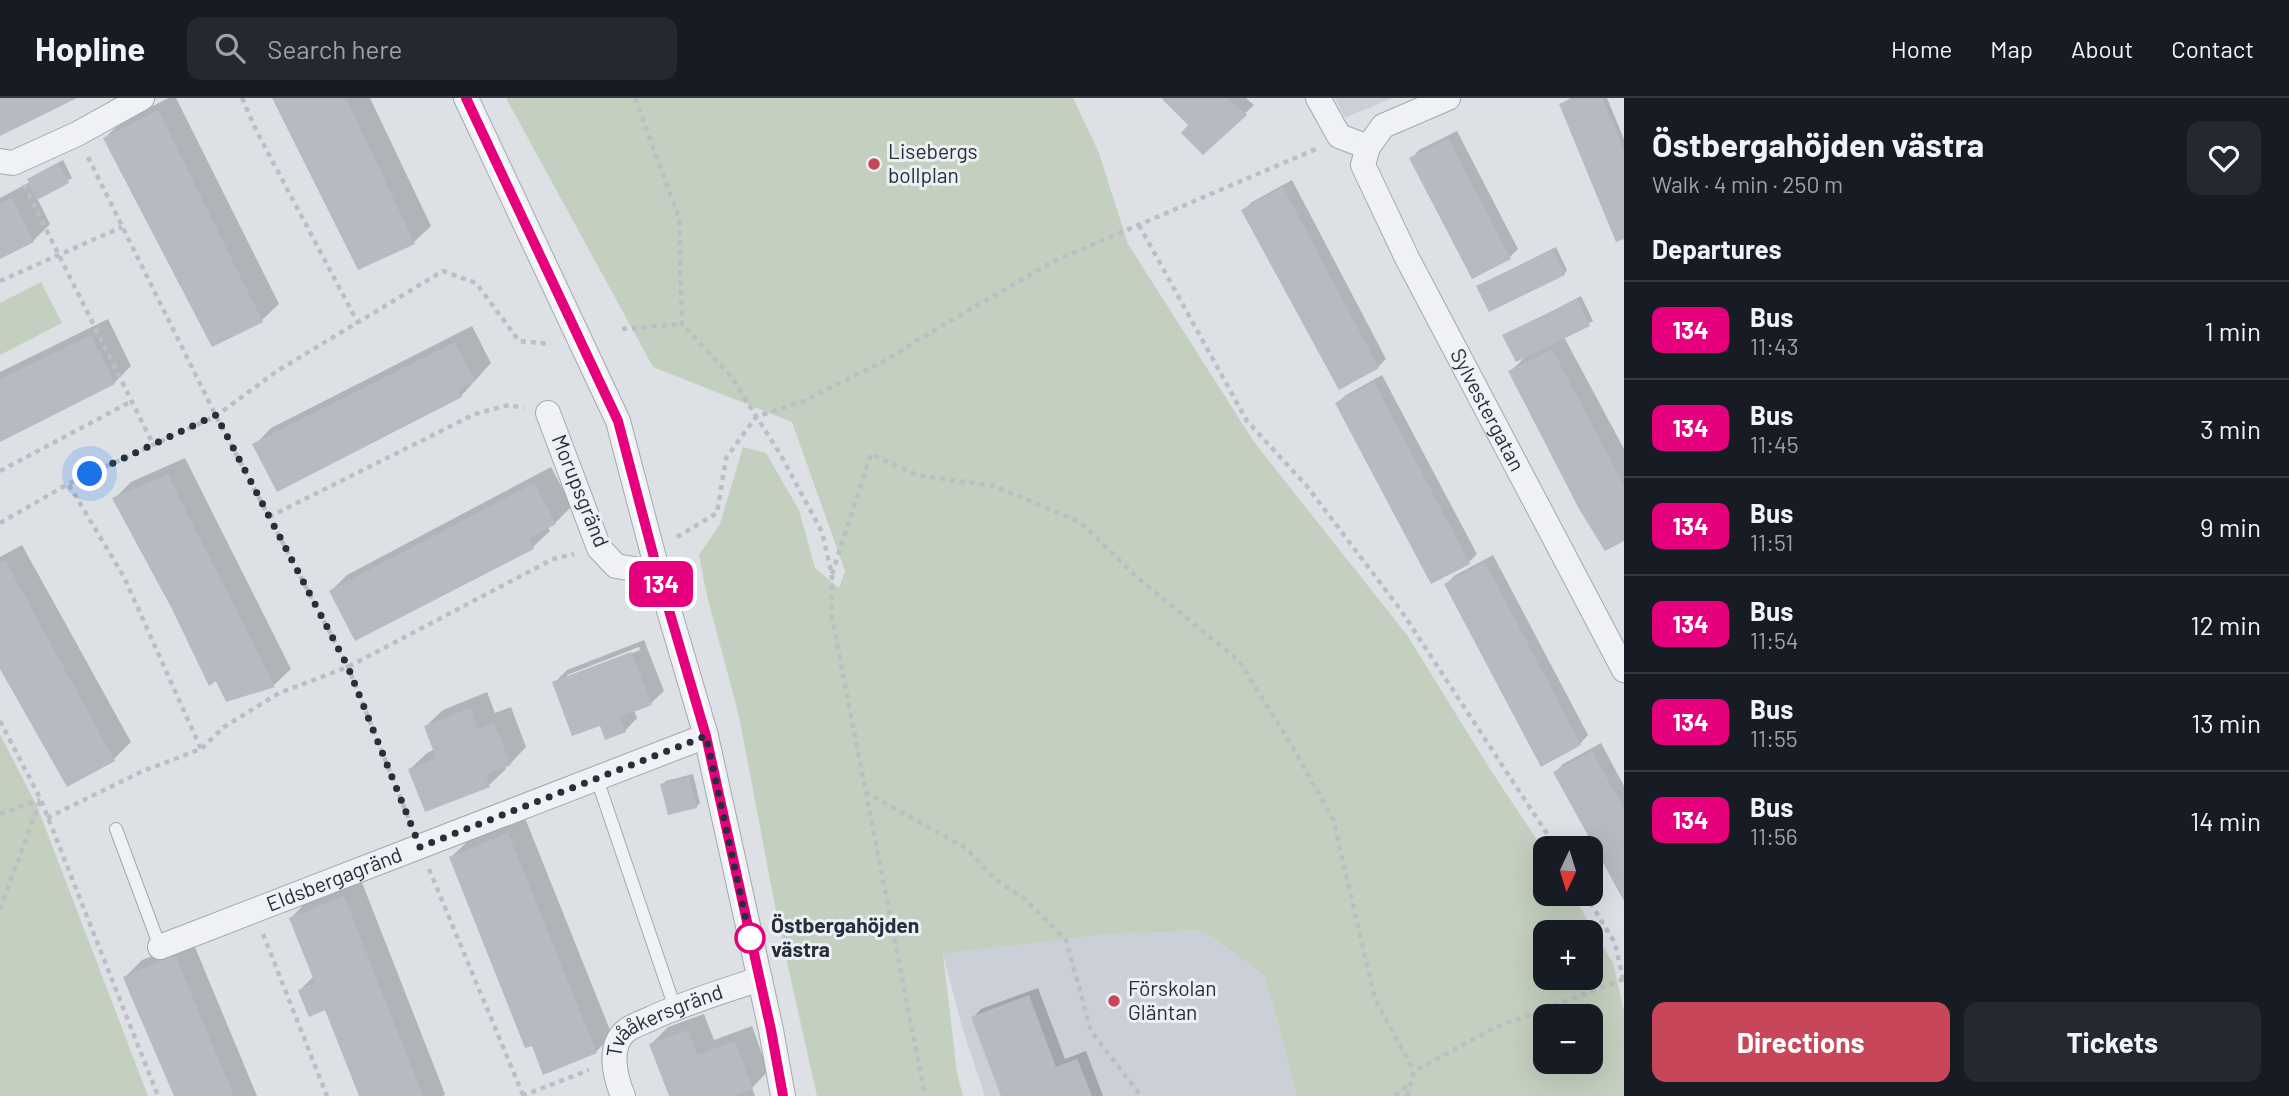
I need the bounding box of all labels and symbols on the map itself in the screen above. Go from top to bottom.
place label: Lisebergs bollplan [888,138,978,187]
marker: Lisebergs bollplan [866,156,882,172]
street label: Sylvestergatan [1446,344,1531,475]
street label: Morupsgränd [547,430,615,550]
your location [72,456,107,491]
line badge: 134 [621,561,701,607]
north arrow [1533,836,1603,906]
street label: Eldsbergagränd [263,841,405,916]
place label: Östbergahöjden västra [771,912,919,961]
marker: Östbergahöjden västra [735,923,765,953]
place label: Förskolan Gläntan [1128,975,1216,1024]
street label: Tvååkersgränd [600,978,726,1059]
marker: Förskolan Gläntan [1106,993,1122,1009]

